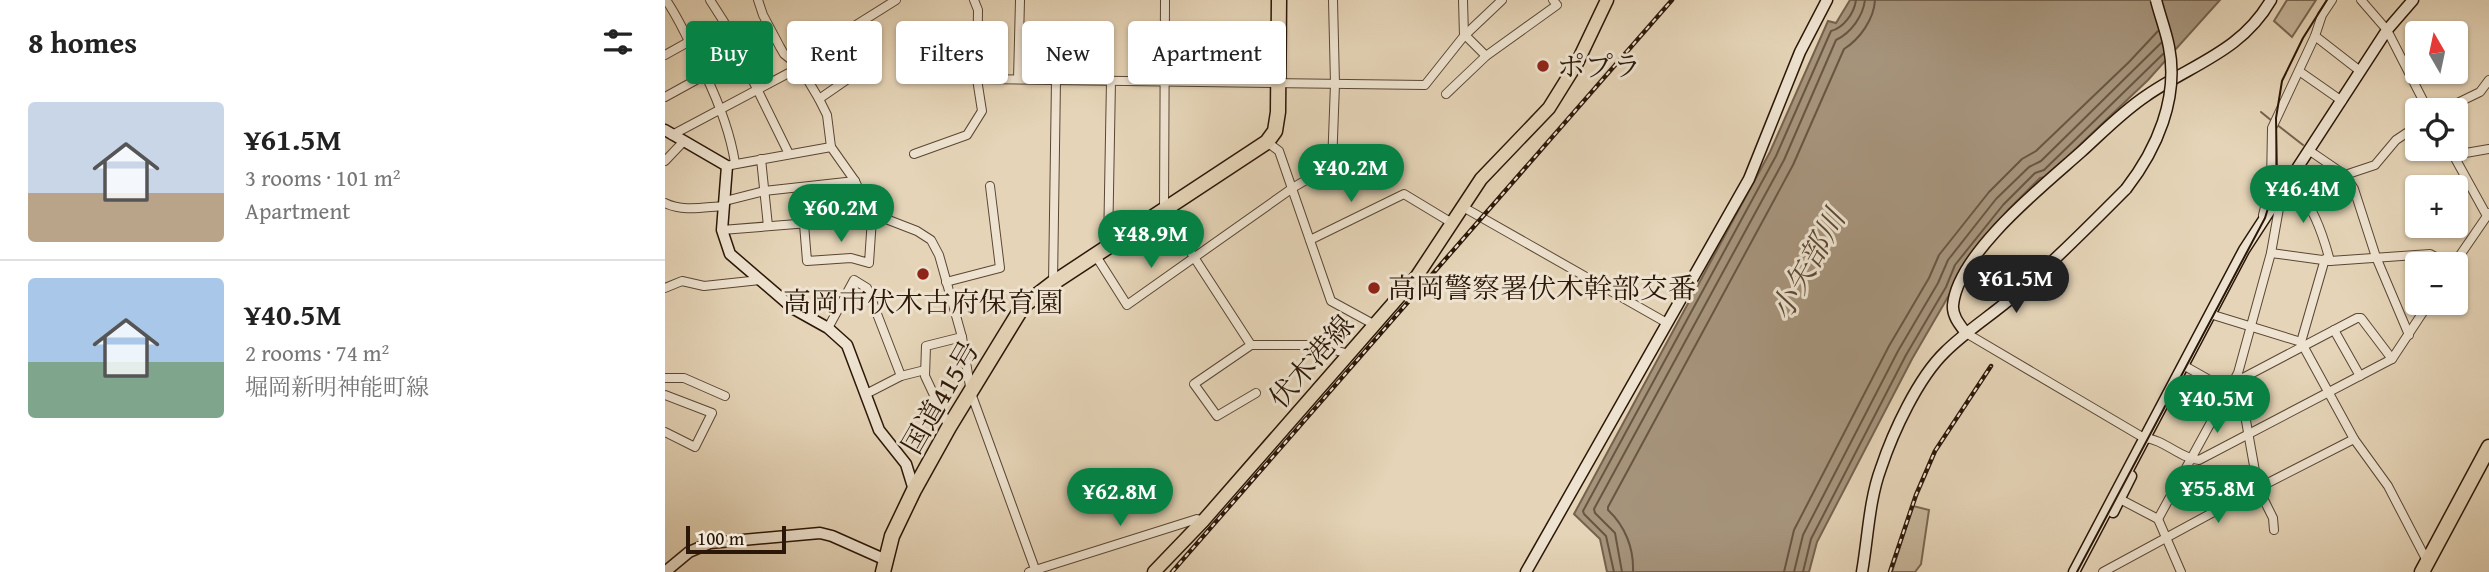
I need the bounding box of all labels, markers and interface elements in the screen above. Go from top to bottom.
text: 8 homes [28,20,137,64]
chip: Buy [686,21,773,84]
chip: Rent [787,21,882,84]
chip: Filters [896,21,1008,84]
chip: New [1022,21,1114,84]
chip: Apartment [1128,21,1286,84]
north arrow [2405,21,2467,84]
map controls [2405,21,2468,315]
icon: filters [599,23,637,61]
place label: ポプラ [1557,45,1641,86]
marker: ポプラ [1535,58,1551,74]
button: locate [2405,98,2468,161]
text: ¥61.5M [245,117,341,161]
icon: home [84,130,168,214]
pin: ¥40.2M [1294,144,1408,204]
text: ¥40.2M [1314,150,1388,183]
text: 3 rooms · 101 m² [245,161,400,194]
pin: ¥46.4M [2246,166,2360,225]
text: ¥46.4M [2266,171,2340,204]
button: + [2405,175,2468,238]
pin: ¥60.2M [784,184,898,244]
text: ¥60.2M [804,190,878,223]
text: Apartment [245,194,350,227]
water label: 小矢部川 [1759,199,1857,328]
pin: ¥48.9M [1094,210,1208,270]
text: ¥48.9M [1114,216,1188,249]
button: − [2405,252,2468,315]
pin: ¥61.5M [1959,256,2073,315]
text: ¥61.5M [1979,261,2053,294]
marker: 高岡市伏木古府保育園 [915,266,931,282]
place label: 高岡警察署伏木幹部交番 [1388,267,1696,308]
marker: 高岡警察署伏木幹部交番 [1366,280,1382,296]
place label: 高岡市伏木古府保育園 [783,281,1063,322]
text: ¥40.5M [245,292,341,336]
street label: 伏木港線 [1258,305,1363,416]
icon: home [84,306,168,390]
street label: 国道415号 [891,333,988,461]
text: 2 rooms · 74 m² [245,336,389,369]
text: 堀岡新明神能町線 [245,370,429,403]
pin: ¥40.5M [2160,376,2274,435]
text: ¥40.5M [2180,381,2254,414]
pin: ¥55.8M [2161,466,2275,525]
pin: ¥62.8M [1063,468,1177,528]
text: ¥55.8M [2181,471,2255,504]
text: ¥62.8M [1083,474,1157,507]
scale bar [686,523,786,555]
text: 100 m [697,524,744,552]

